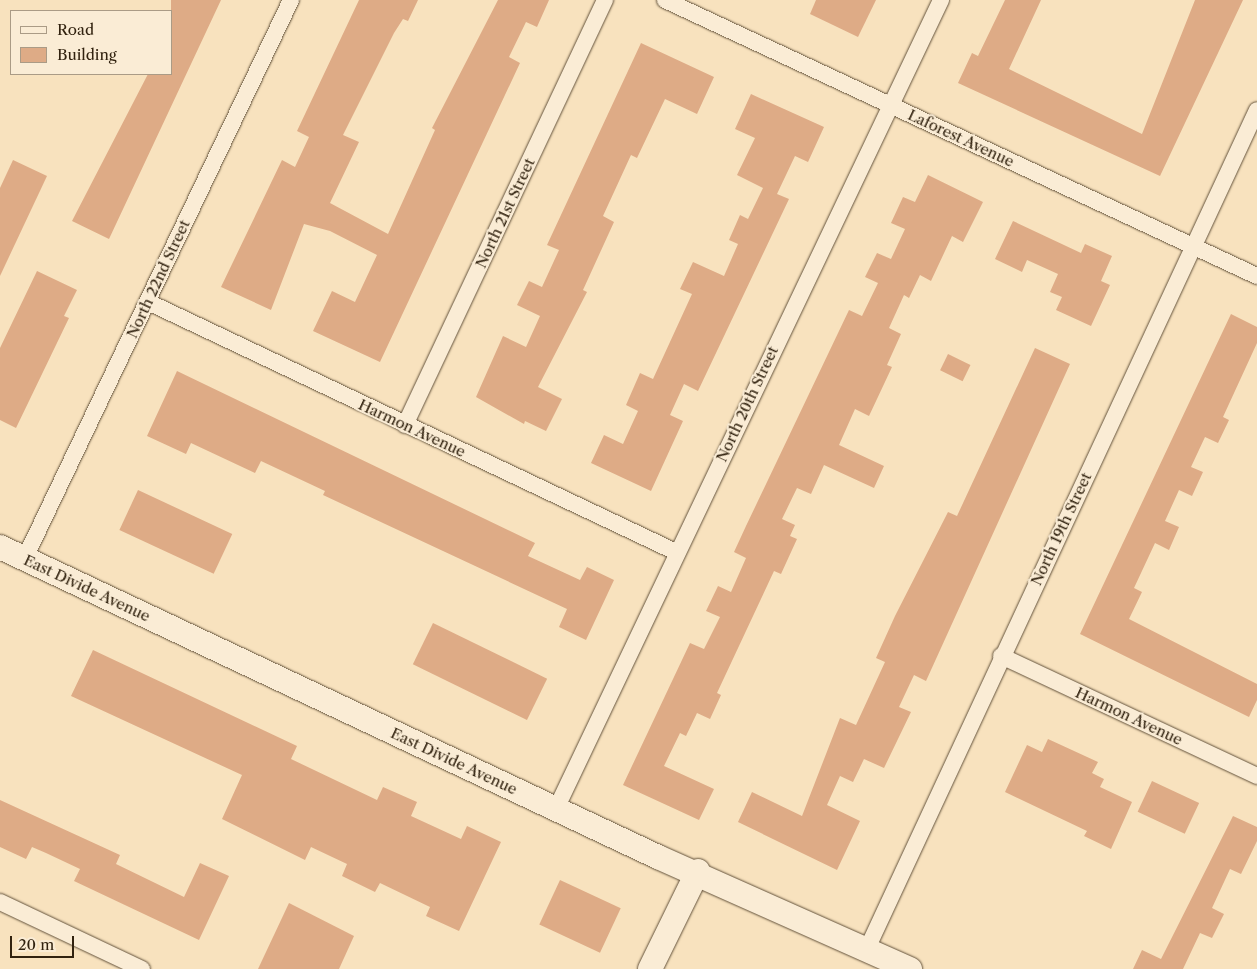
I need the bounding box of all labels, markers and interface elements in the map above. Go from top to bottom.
legend [10,10,172,75]
text: Road [57,20,94,39]
text: Building [57,45,117,64]
street label: Laforest Avenue [905,105,1017,171]
street label: North 21st Street [472,155,538,271]
street label: North 22nd Street [123,217,193,341]
street label: North 20th Street [712,343,782,465]
street label: Harmon Avenue [355,395,469,461]
street label: North 19th Street [1027,470,1095,588]
street label: East Divide Avenue [21,551,153,625]
street label: Harmon Avenue [1072,683,1186,749]
street label: East Divide Avenue [388,724,520,798]
scale bar [12,926,76,958]
text: 20 m [18,935,54,954]

